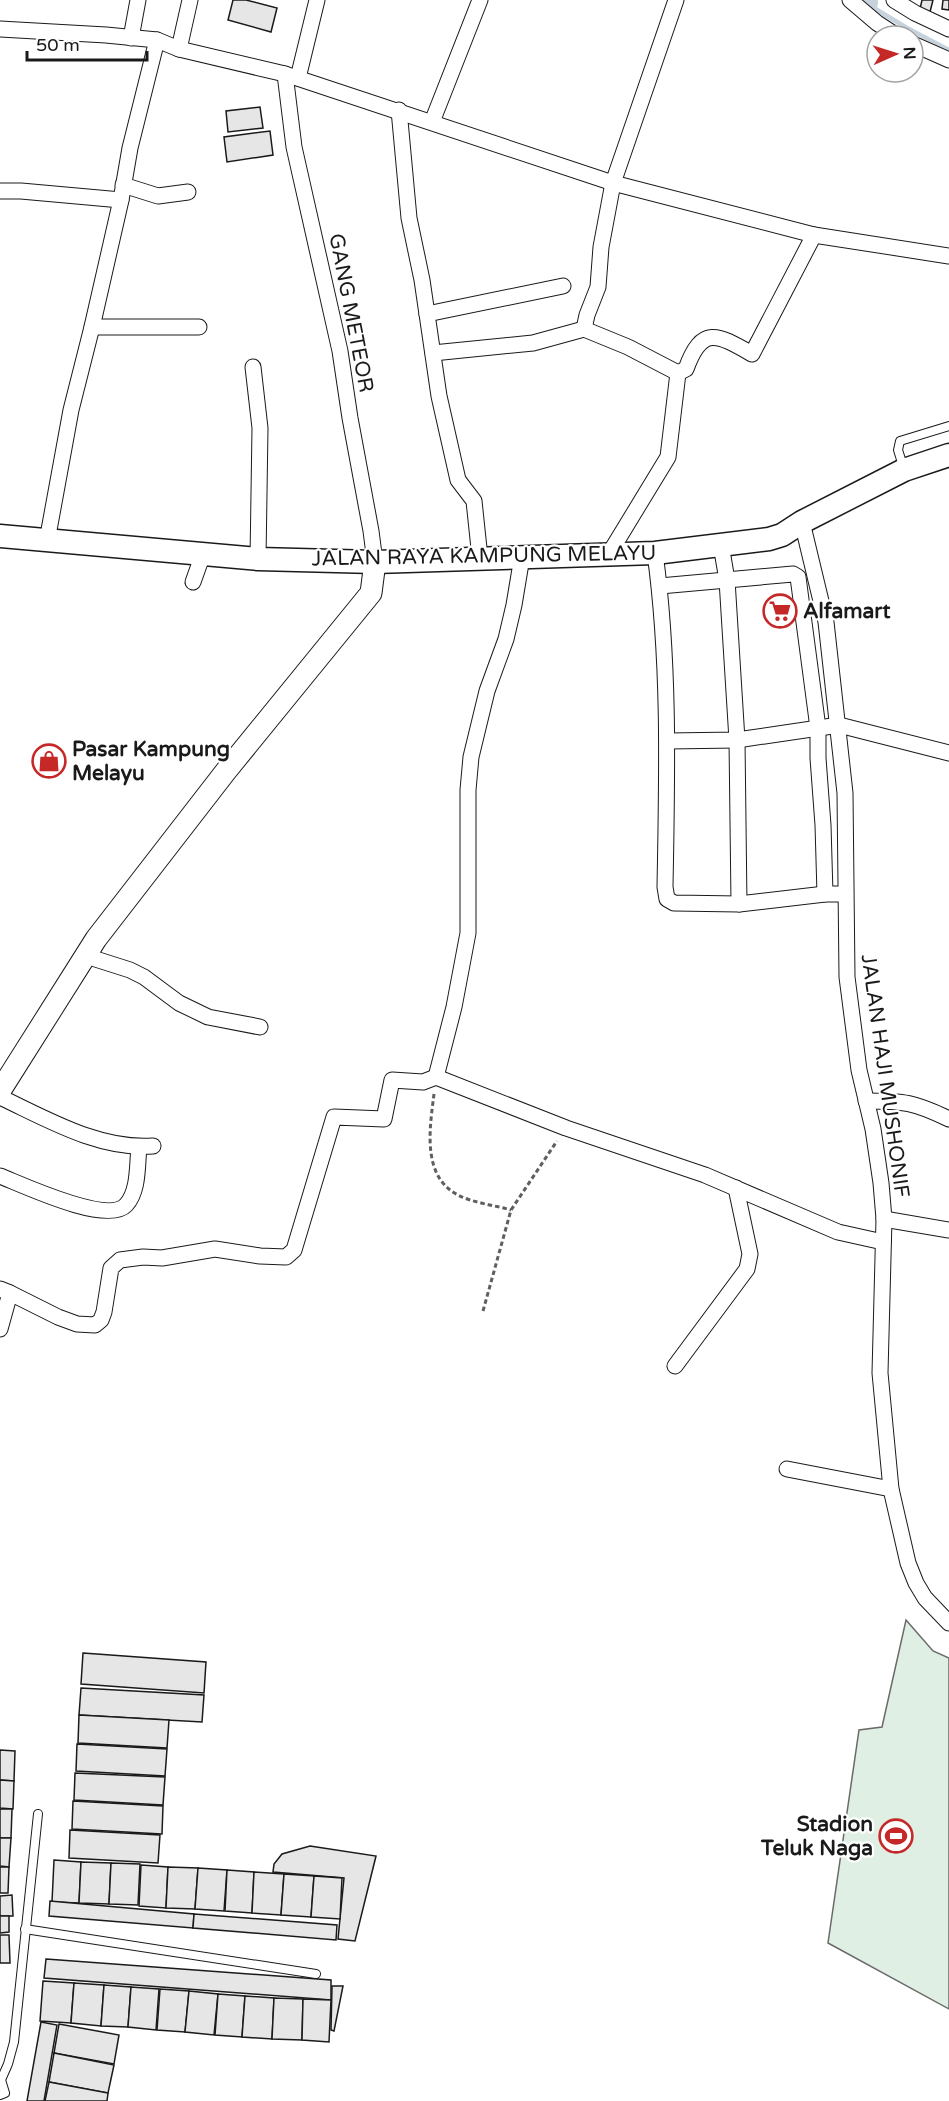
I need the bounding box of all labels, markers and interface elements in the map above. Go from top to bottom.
scale bar [27,24,147,62]
north arrow [865,24,925,84]
text: 50 m [36,34,80,56]
text: N [899,46,919,60]
street label: GANG METEOR [323,231,379,395]
street label: JALAN RAYA KAMPUNG MELAYU [311,540,657,572]
supermarket icon: Alfamart [762,593,798,629]
place label: Alfamart [803,599,890,624]
place label: Pasar Kampung Melayu [72,737,230,786]
shop icon: Pasar Kampung Melayu [31,743,67,779]
street label: JALAN HAJI MUSHONIF [856,953,914,1200]
place label: Stadion Teluk Naga [760,1812,873,1861]
sports icon: Stadion Teluk Naga [878,1818,914,1854]

